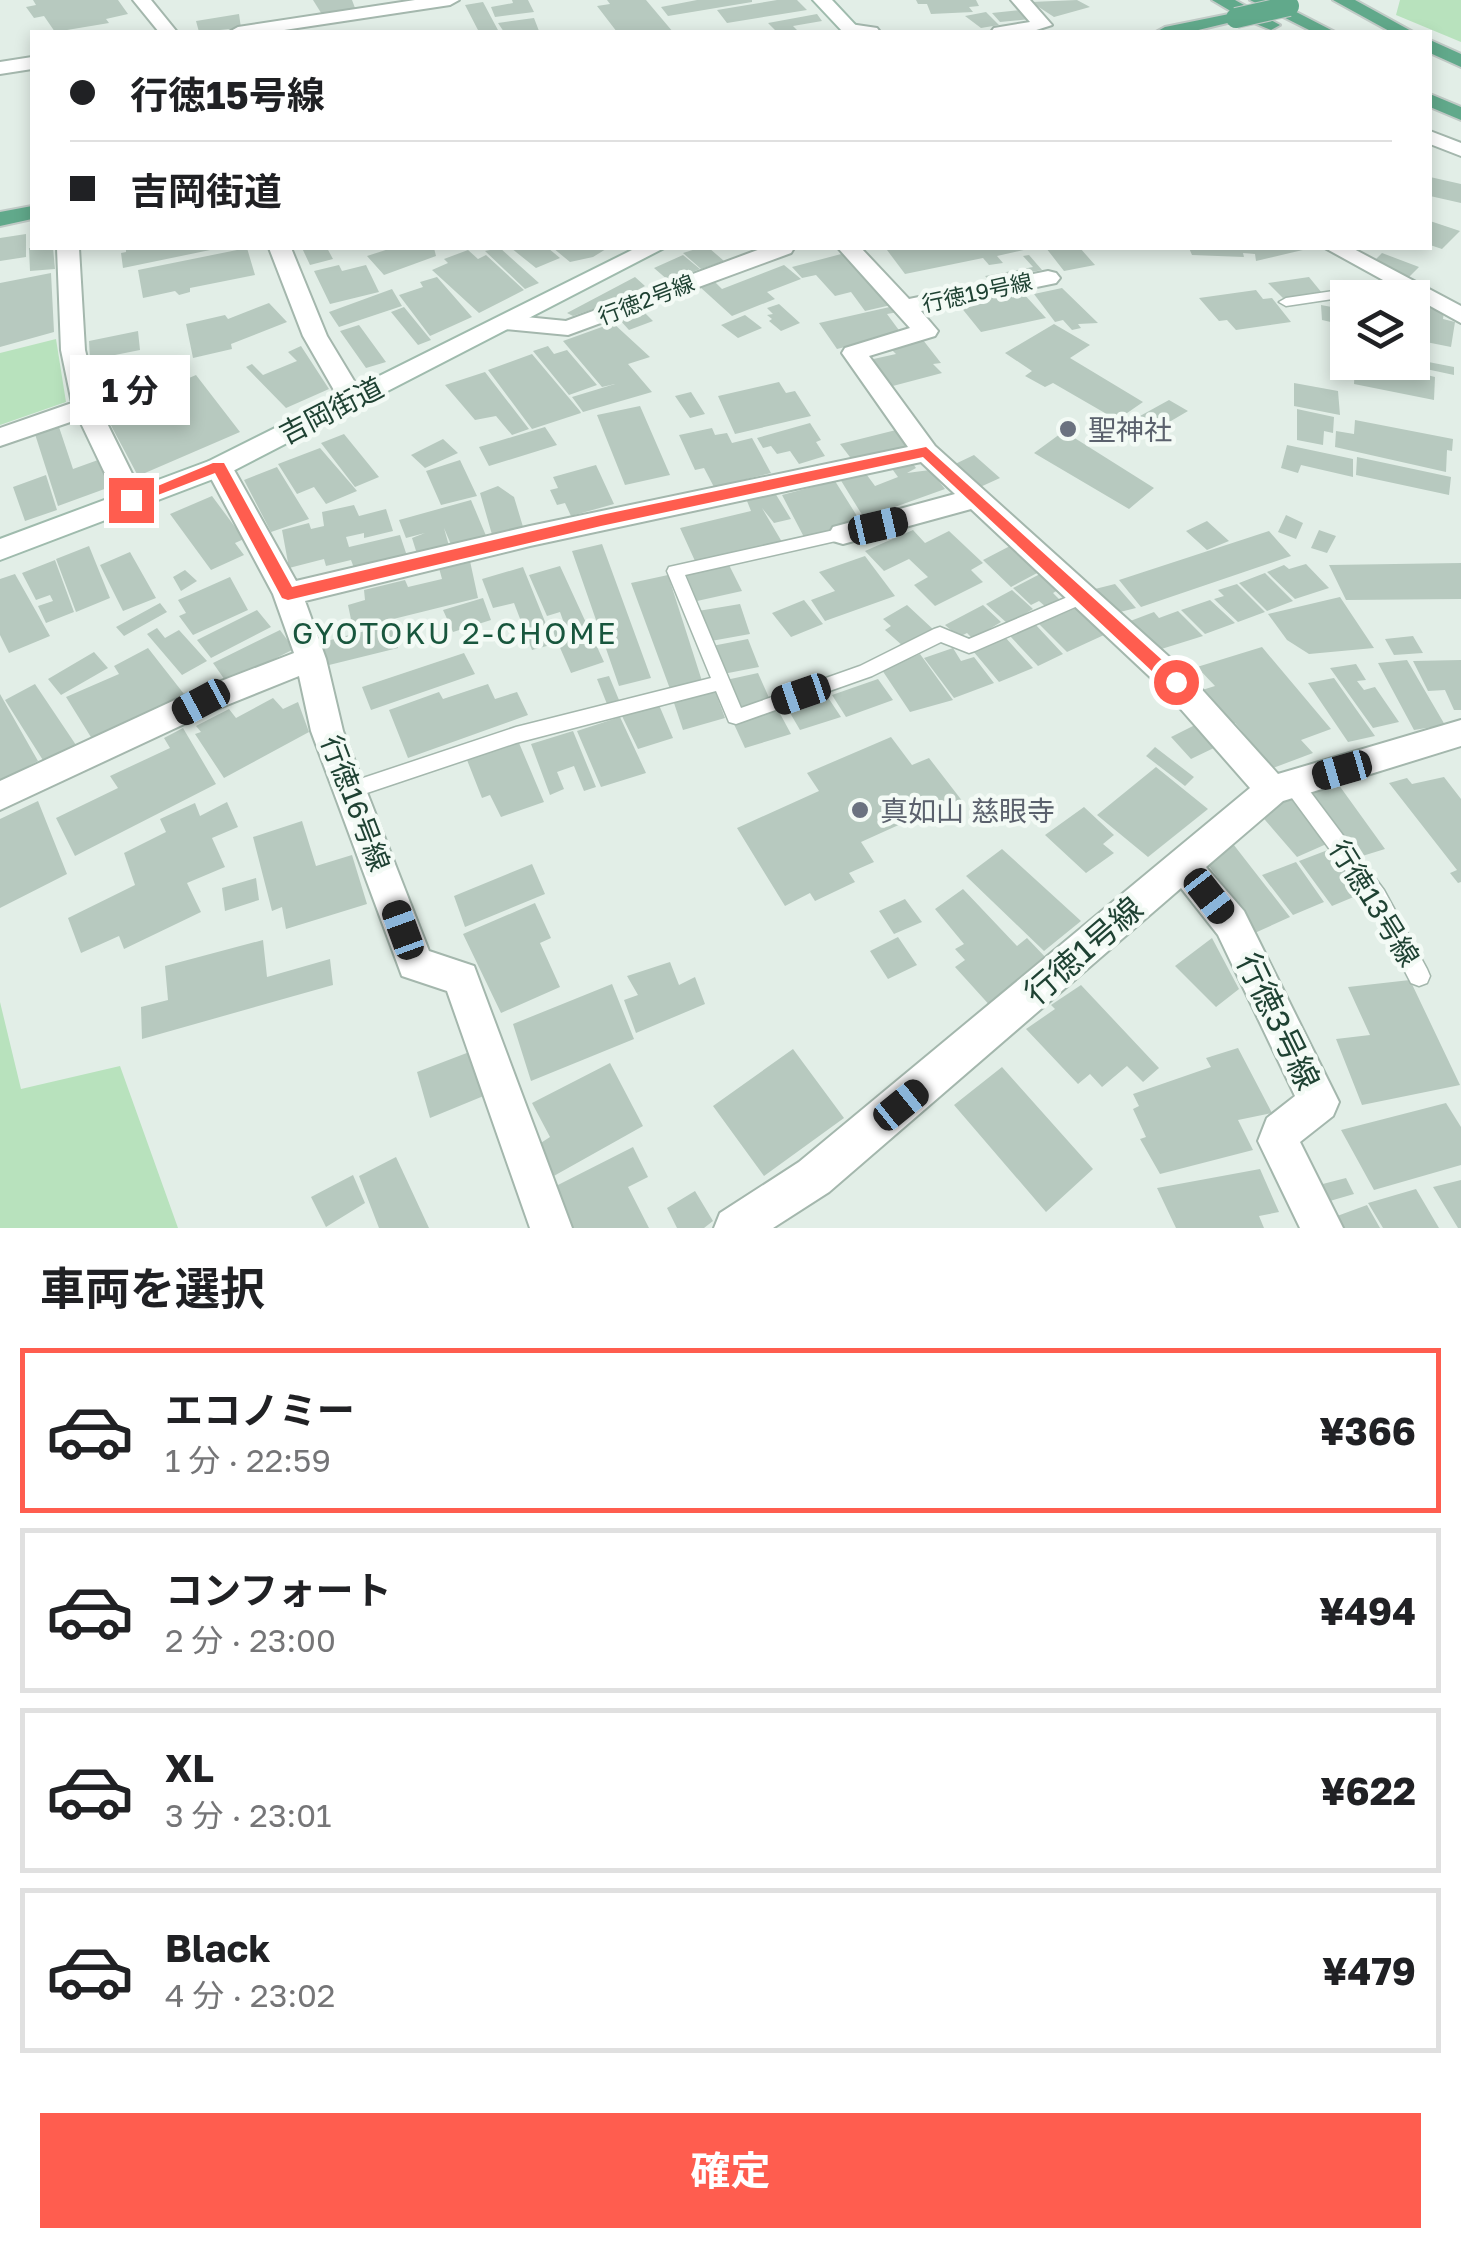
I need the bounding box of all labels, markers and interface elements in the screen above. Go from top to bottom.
text: 行徳15号線 [130,72,325,117]
text: 吉岡街道 [130,168,282,213]
street label: 行徳19号線 [919,267,1035,317]
street label: 行徳2号線 [594,268,698,330]
map controls [1330,280,1430,380]
button: layers [1330,280,1430,380]
callout: 1 分 [71,355,191,425]
street label: 吉岡街道 [274,370,388,450]
text: 1 分 [102,371,158,409]
place label: 聖神社 [1088,413,1172,446]
marker: 聖神社 [1057,418,1079,440]
route end [109,478,154,523]
car [845,505,911,547]
district label: GYOTOKU 2-CHOME [292,615,618,651]
route start [1154,660,1199,705]
car [768,670,834,718]
car [167,675,235,729]
street label: 行徳16号線 [315,731,397,875]
car [1309,747,1375,793]
place label: 真如山 慈眼寺 [880,794,1055,827]
marker: 真如山 慈眼寺 [849,799,871,821]
street label: 行徳13号線 [1323,834,1427,972]
car [1179,863,1239,929]
street label: 行徳1号線 [1016,889,1150,1011]
car [379,897,427,963]
street label: 行徳3号線 [1230,947,1328,1095]
car [868,1074,934,1136]
text: 車両を選択 [40,1261,265,1315]
icon: car [45,1386,135,1476]
text: エコノミー [165,1387,355,1432]
text: ¥366 [1319,1408,1416,1453]
text: 1 分 · 22:59 [165,1441,331,1479]
icon: car [45,1566,135,1656]
text: コンフォート [165,1567,392,1612]
text: ¥494 [1319,1588,1416,1633]
text: 2 分 · 23:00 [165,1621,336,1659]
text: XL [165,1745,214,1790]
icon: car [45,1746,135,1836]
text: ¥622 [1320,1768,1416,1813]
text: 3 分 · 23:01 [165,1796,332,1834]
text: Black [165,1925,270,1970]
icon: car [45,1926,135,2016]
text: ¥479 [1322,1948,1416,1993]
text: 4 分 · 23:02 [165,1976,335,2014]
button: 確定 [40,2113,1421,2228]

